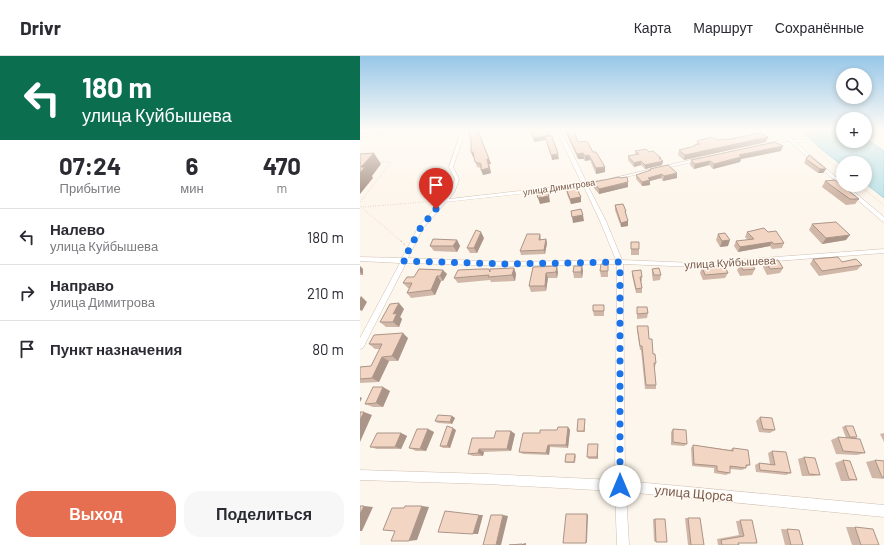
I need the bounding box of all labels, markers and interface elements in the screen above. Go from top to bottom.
text: Drivr [20,16,61,39]
text: Карта [634,19,671,36]
text: Маршрут [693,19,753,36]
text: Сохранённые [775,19,864,36]
map controls [836,68,872,192]
button: search [836,68,872,104]
text: 180 m [82,70,152,104]
icon: left [16,72,68,124]
text: улица Куйбышева [82,104,232,126]
button: + [836,112,872,148]
text: 07:24 [59,151,121,180]
text: 6 [186,151,198,180]
text: 470 [263,151,301,180]
button: − [836,156,872,192]
pin [419,168,453,209]
icon: arrive [425,174,447,196]
street label: улица Димитрова [522,176,596,198]
text: Прибытие [60,180,121,196]
text: мин [180,180,204,196]
text: m [276,180,287,196]
text: Налево [50,220,105,238]
icon: left [16,226,38,248]
text: 180 m [307,228,344,246]
text: улица Куйбышева [50,238,158,254]
street label: улица Куйбышева [684,253,777,271]
text: Направо [50,276,114,294]
icon: right [16,282,38,304]
text: 210 m [307,284,344,302]
text: улица Димитрова [50,294,155,310]
icon: arrive [16,338,38,360]
text: Пункт назначения [50,340,182,358]
text: 80 m [312,340,344,358]
position arrow [599,465,641,507]
street label: улица Щорса [654,482,735,504]
button: Выход [16,491,176,537]
button: Поделиться [184,491,344,537]

